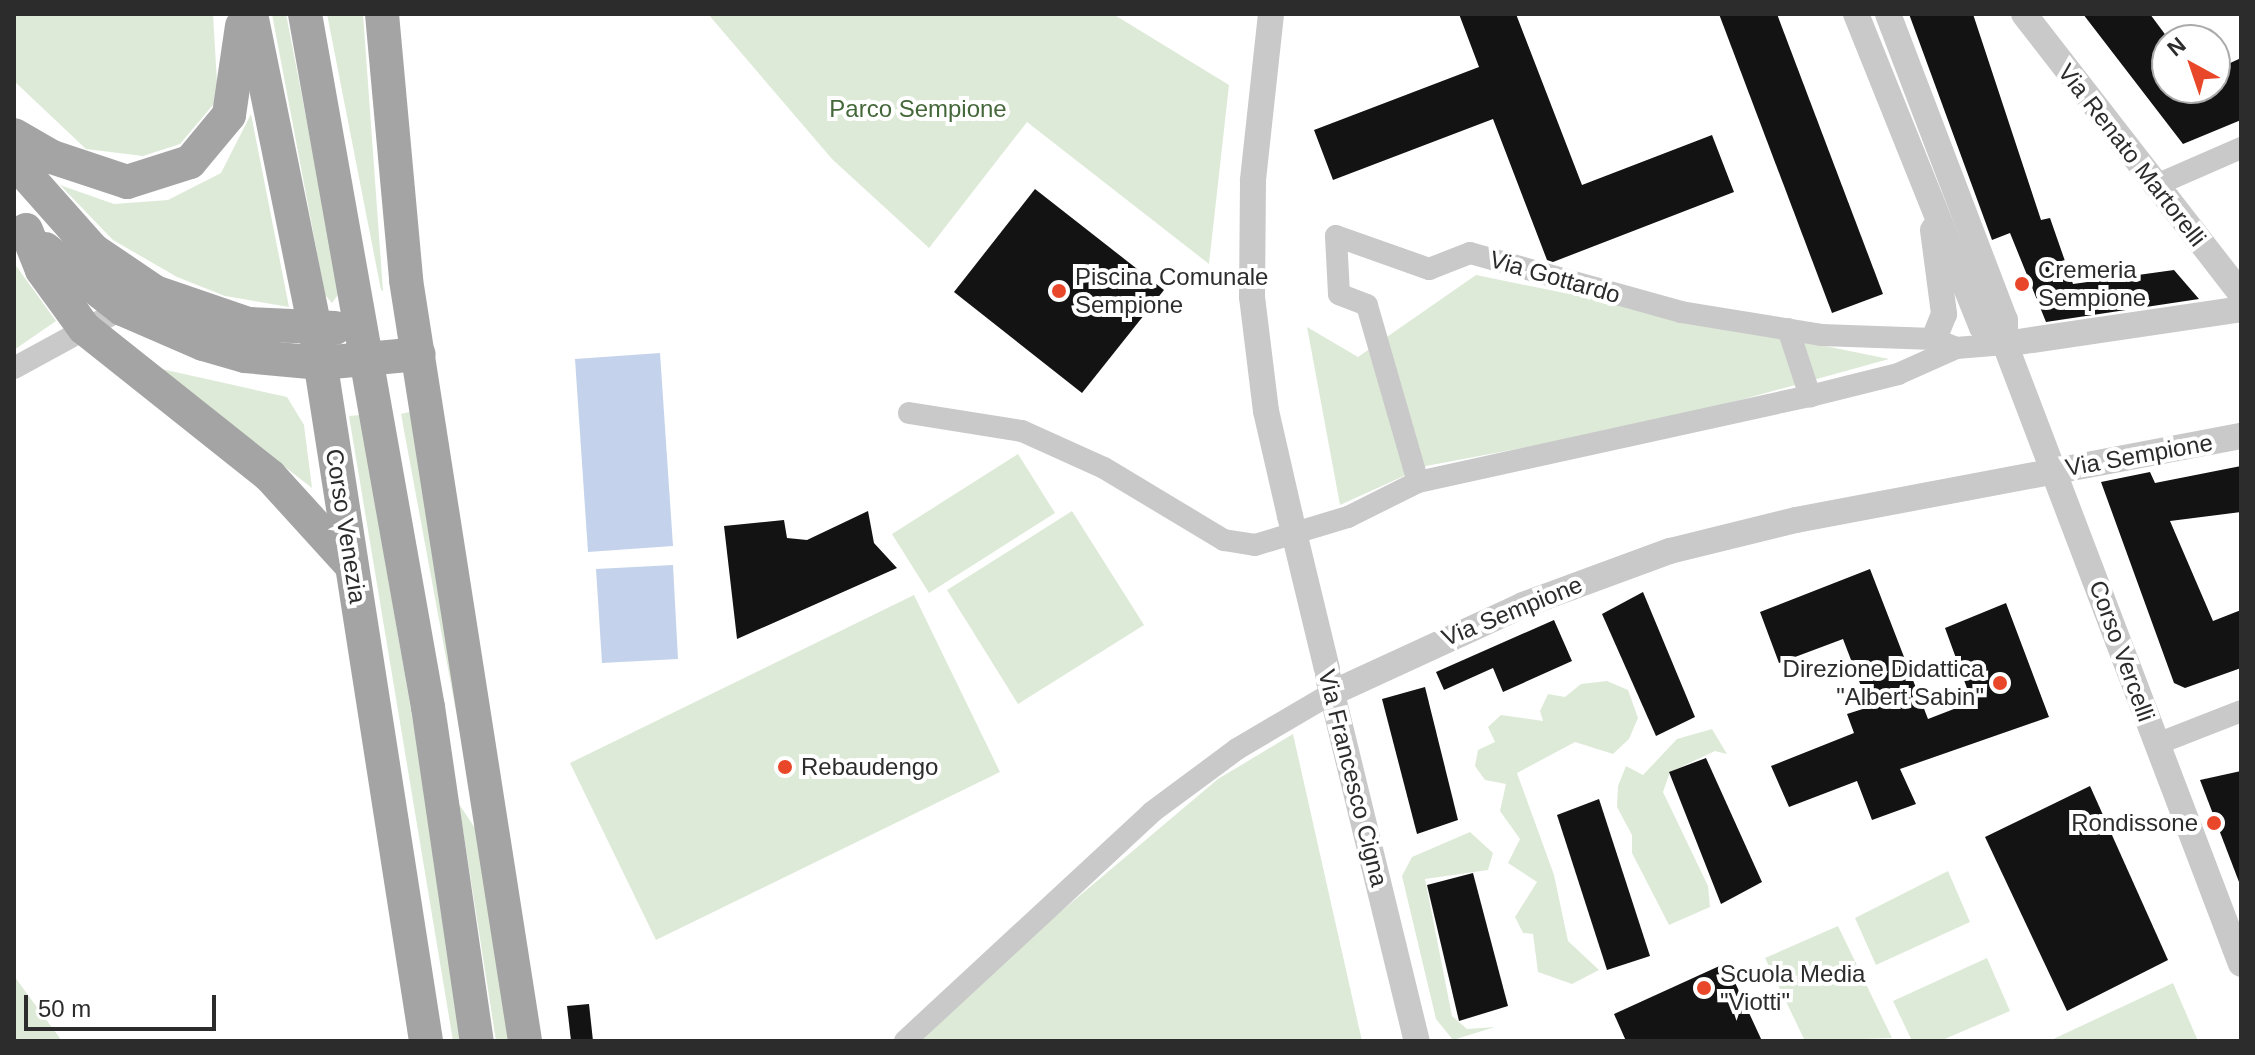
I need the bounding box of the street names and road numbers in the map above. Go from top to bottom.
street label: Via Renato Martorelli [2052,58,2212,252]
street label: Via Gottardo [1486,245,1624,309]
street label: Via Sempione [2063,428,2215,482]
street label: Corso Venezia [320,447,372,605]
street label: Via Sempione [1438,570,1586,652]
street label: Corso Vercelli [2083,577,2161,725]
street label: Via Francesco Cigna [1312,667,1394,889]

